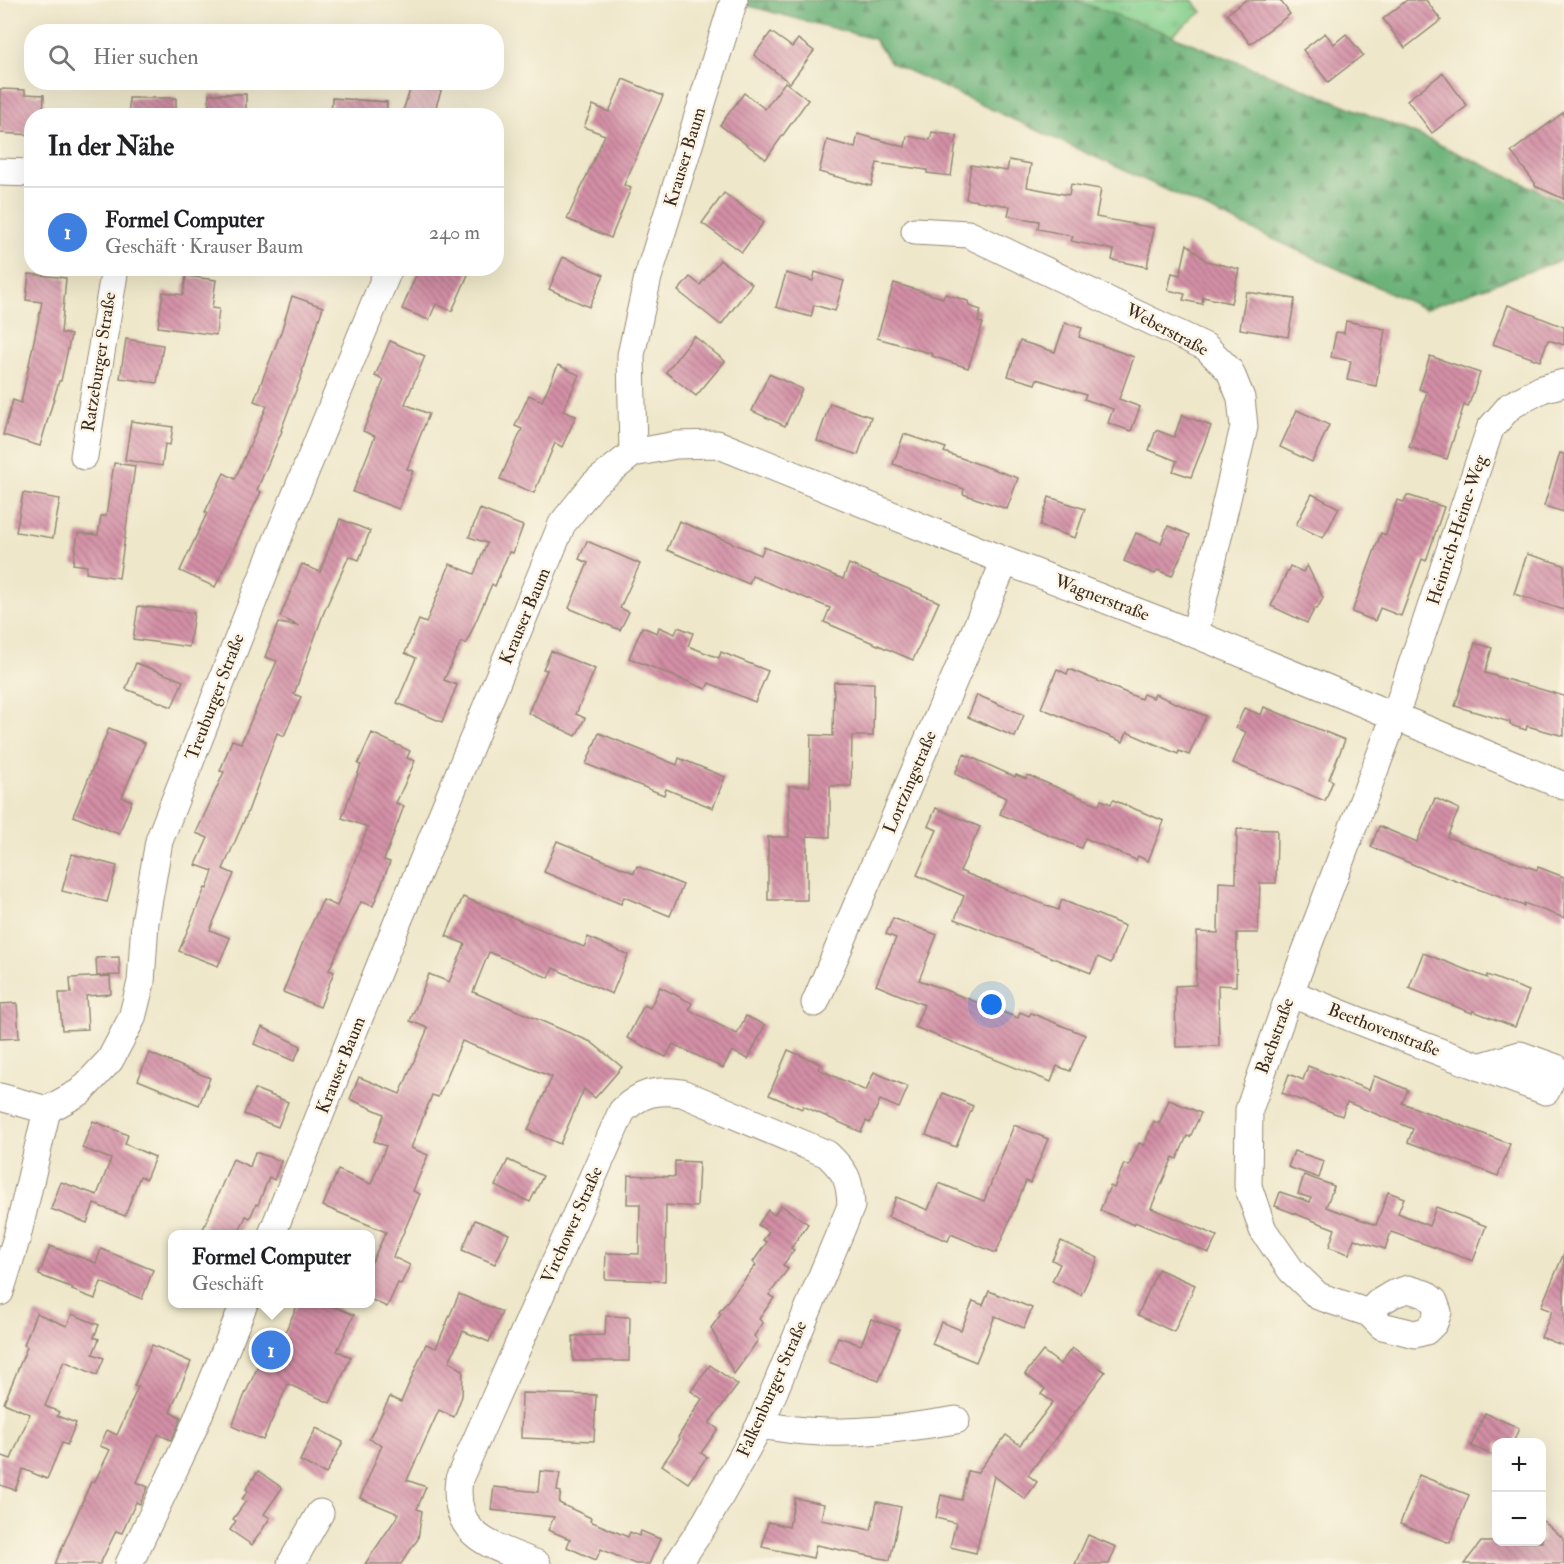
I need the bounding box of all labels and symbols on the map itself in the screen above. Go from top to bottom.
street label: Krauser Baum [659,105,711,209]
street label: Ratzeburger Straße [77,290,121,434]
street label: Weberstraße [1121,298,1213,362]
street label: Heinrich-Heine-Weg [1422,451,1492,608]
street label: Krauser Baum [494,564,556,668]
street label: Wagnerstraße [1050,569,1153,627]
street label: Treuburger Straße [180,630,250,764]
street label: Lortzingstraße [878,727,942,837]
your location [977,990,1006,1019]
street label: Bachstraße [1251,994,1300,1077]
street label: Beethovenstraße [1325,998,1444,1062]
street label: Krauser Baum [311,1013,371,1117]
street label: Virchower Straße [536,1163,608,1287]
street label: Falkenburger Straße [732,1317,813,1461]
pin: 1 [252,1328,290,1372]

